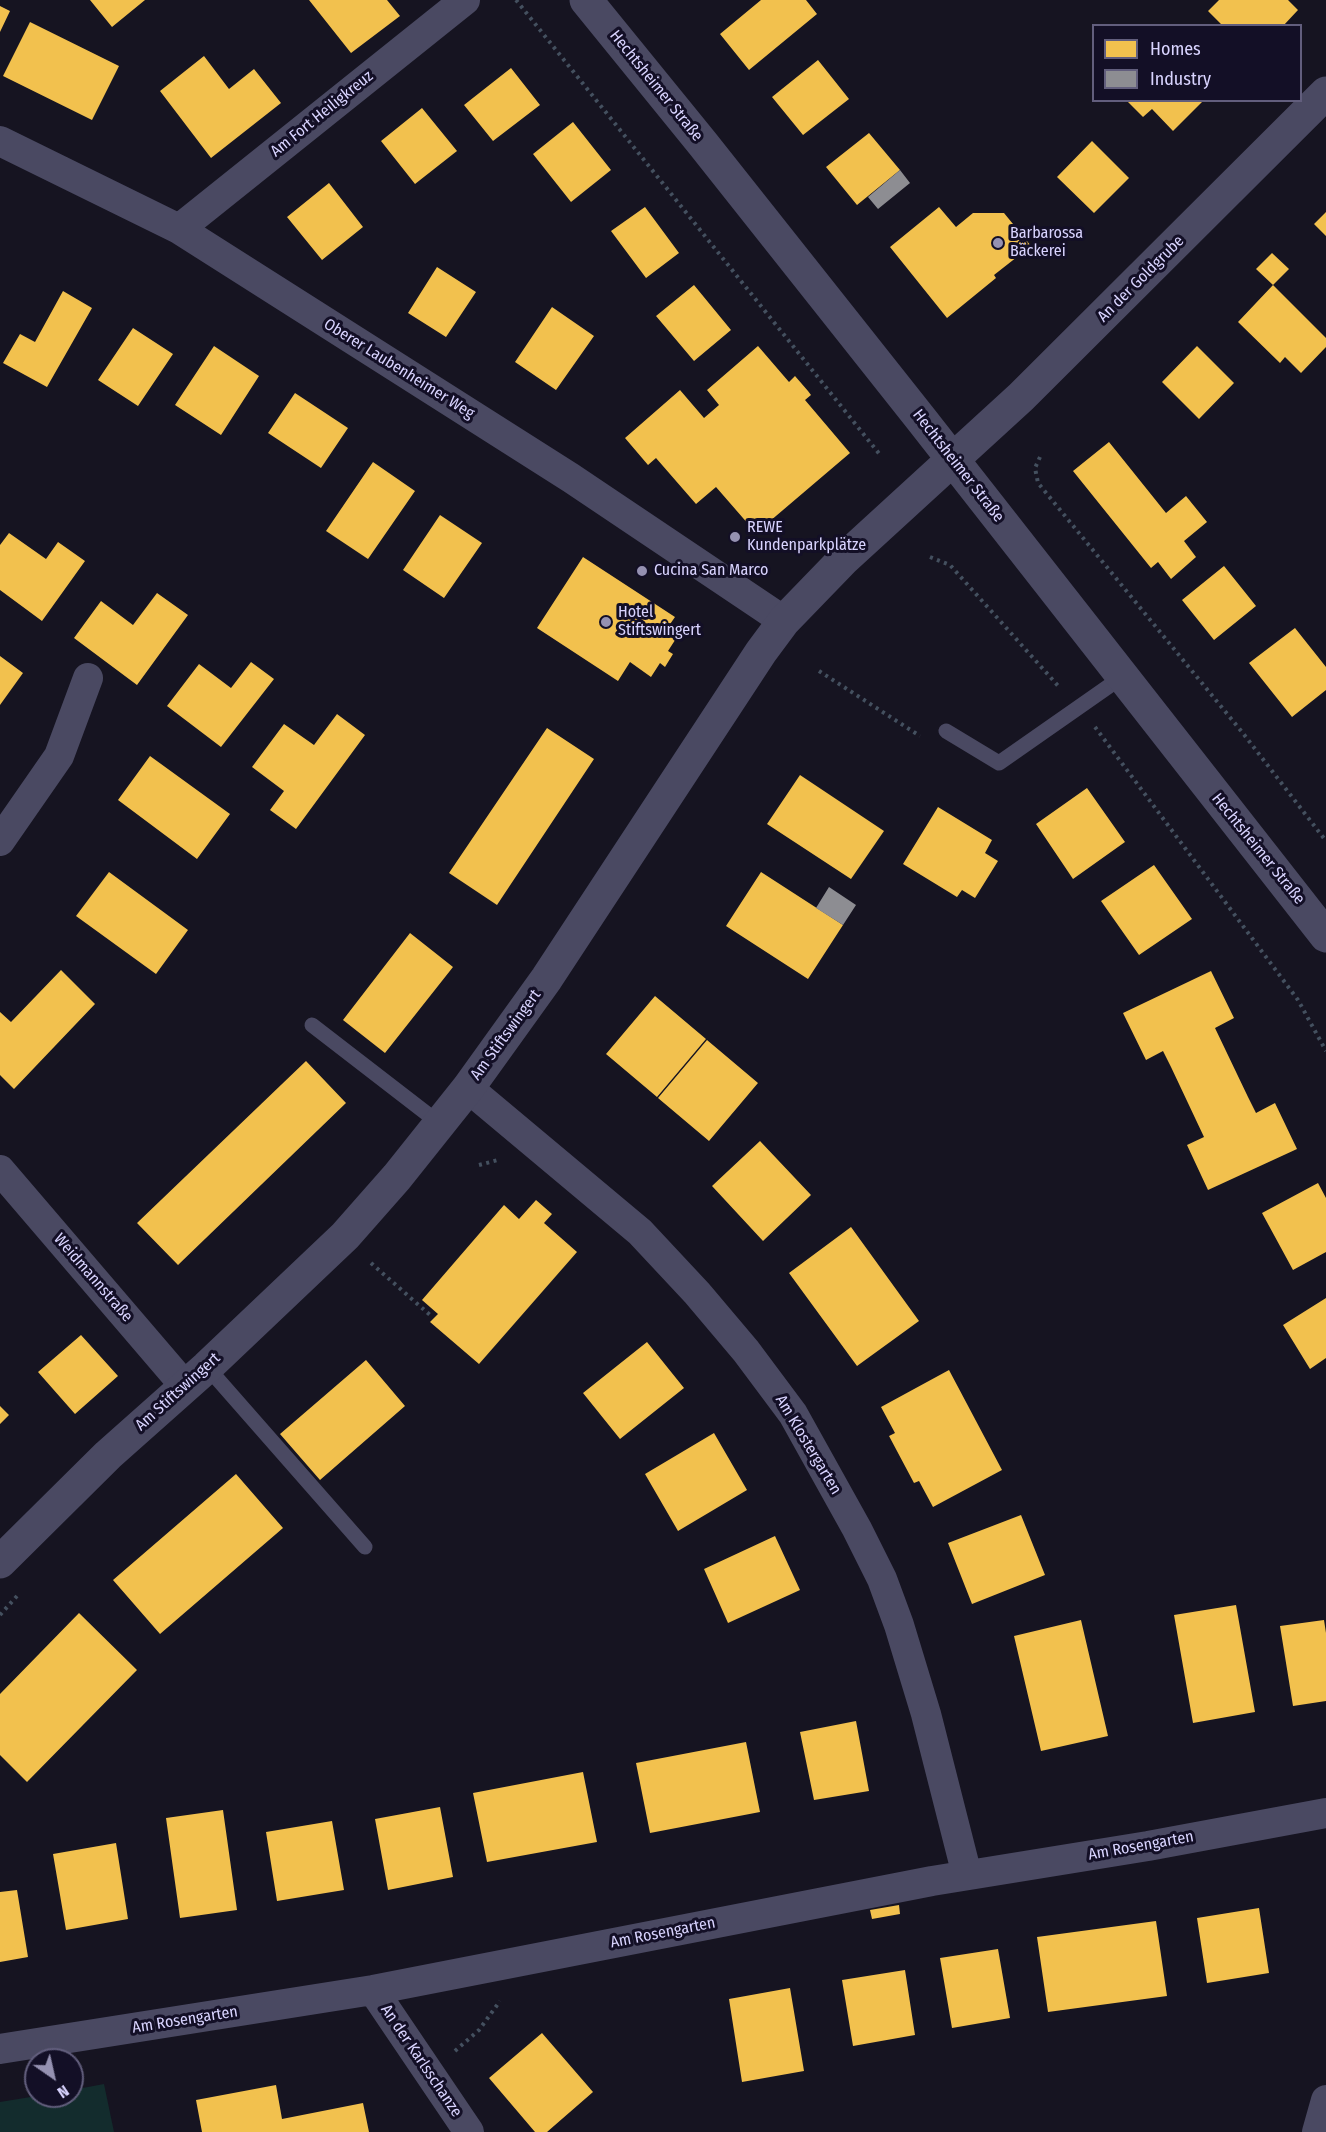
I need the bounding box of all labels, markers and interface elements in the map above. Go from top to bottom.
legend [1092,24,1302,102]
street label: Hechtsheimer Straße [605,27,707,145]
text: Homes [1150,38,1201,60]
street label: Am Fort Heiligkreuz [267,67,377,161]
text: Industry [1150,68,1211,90]
place label: Barbarossa Bäckerei [1010,224,1083,262]
street label: An der Goldgrube [1094,232,1188,326]
marker: Barbarossa Bäckerei [991,236,1005,250]
street label: Oberer Laubenheimer Weg [320,315,478,423]
street label: Hechtsheimer Straße [908,406,1008,526]
place label: REWE Kundenparkplätze [747,518,866,556]
marker: REWE Kundenparkplätze [728,530,742,544]
place label: Cucina San Marco [654,561,768,581]
marker: Cucina San Marco [635,564,649,578]
place label: Hotel Stiftswingert [618,603,701,641]
marker: Hotel Stiftswingert [599,615,613,629]
street label: Hechtsheimer Straße [1207,790,1309,908]
street label: Am Stiftswingert [467,986,545,1084]
street label: Weidmannstraße [49,1230,137,1326]
street label: Am Stiftswingert [132,1349,224,1435]
street label: Am Klostergarten [771,1392,845,1498]
street label: Am Rosengarten [1087,1827,1195,1865]
street label: Am Rosengarten [609,1913,717,1953]
street label: An der Karlsschanze [376,2001,466,2121]
street label: Am Rosengarten [131,2002,239,2038]
north arrow [24,2048,84,2108]
text: N [54,2081,73,2102]

